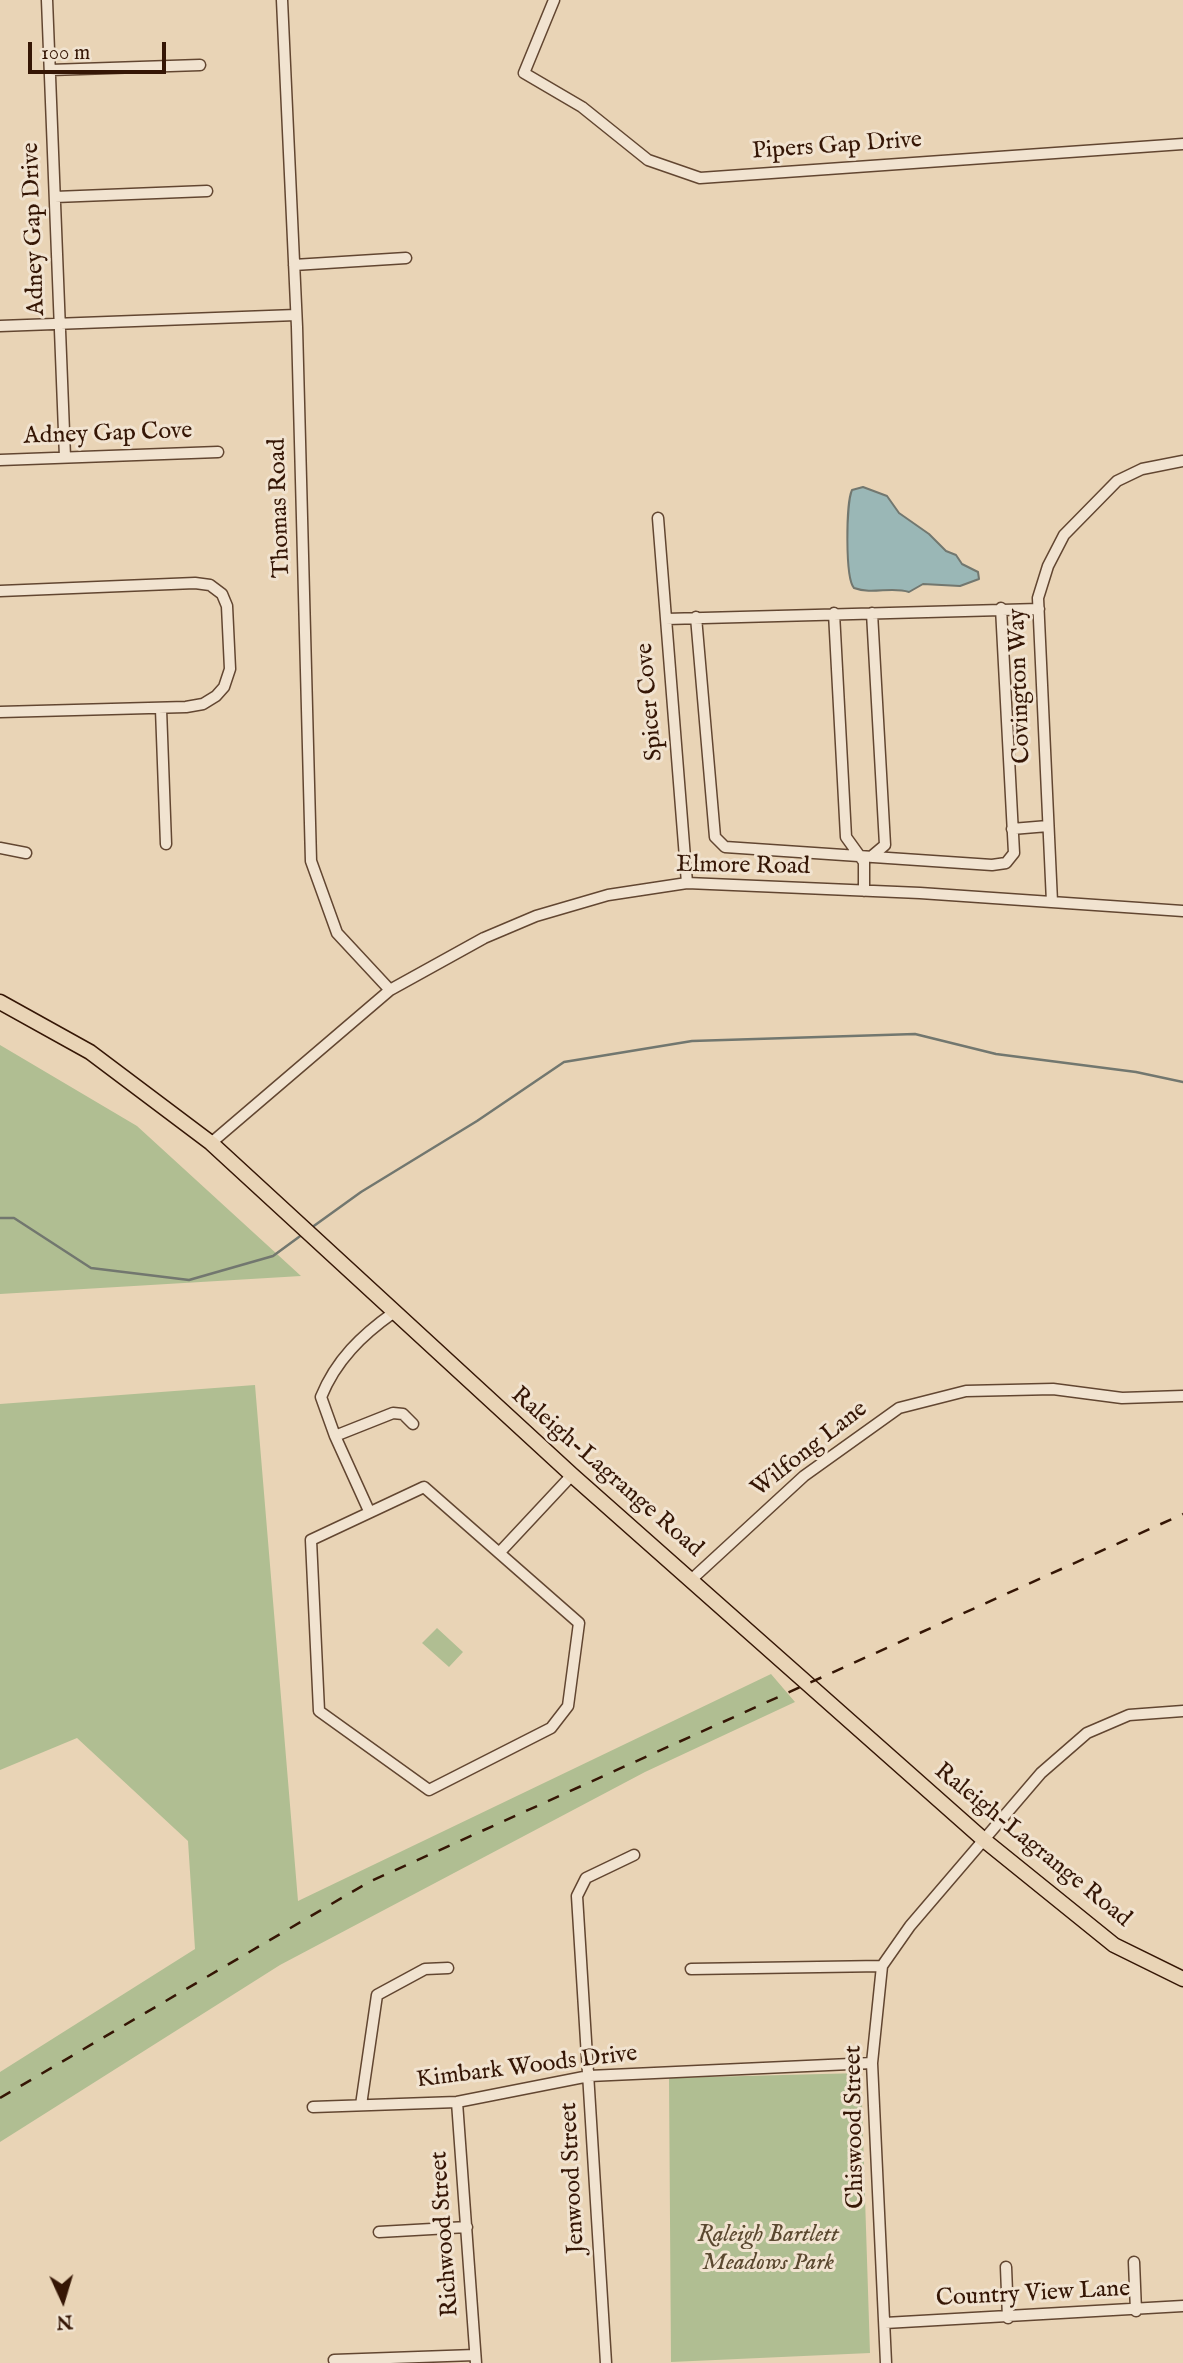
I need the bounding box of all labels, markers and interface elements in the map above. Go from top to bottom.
scale bar [32,28,170,72]
text: 100 m [41,40,90,67]
street label: Pipers Gap Drive [751,127,923,167]
street label: Adney Gap Drive [18,142,52,316]
street label: Adney Gap Cove [23,418,193,452]
street label: Thomas Road [264,438,298,578]
street label: Covington Way [1004,608,1038,764]
street label: Spicer Cove [631,642,671,762]
street label: Elmore Road [676,851,810,883]
street label: Raleigh-Lagrange Road [504,1382,708,1564]
street label: Wilfong Lane [746,1396,874,1504]
street label: Raleigh-Lagrange Road [928,1758,1136,1934]
street label: Kimbark Woods Drive [415,2040,639,2096]
street label: Chiswood Street [840,2045,872,2209]
street label: Jenwood Street [556,2101,592,2255]
street label: Richwood Street [426,2150,466,2318]
park label: Raleigh Bartlett Meadows Park [697,2222,839,2278]
north arrow [28,2265,98,2335]
street label: Country View Lane [935,2276,1131,2314]
text: N [55,2308,74,2333]

